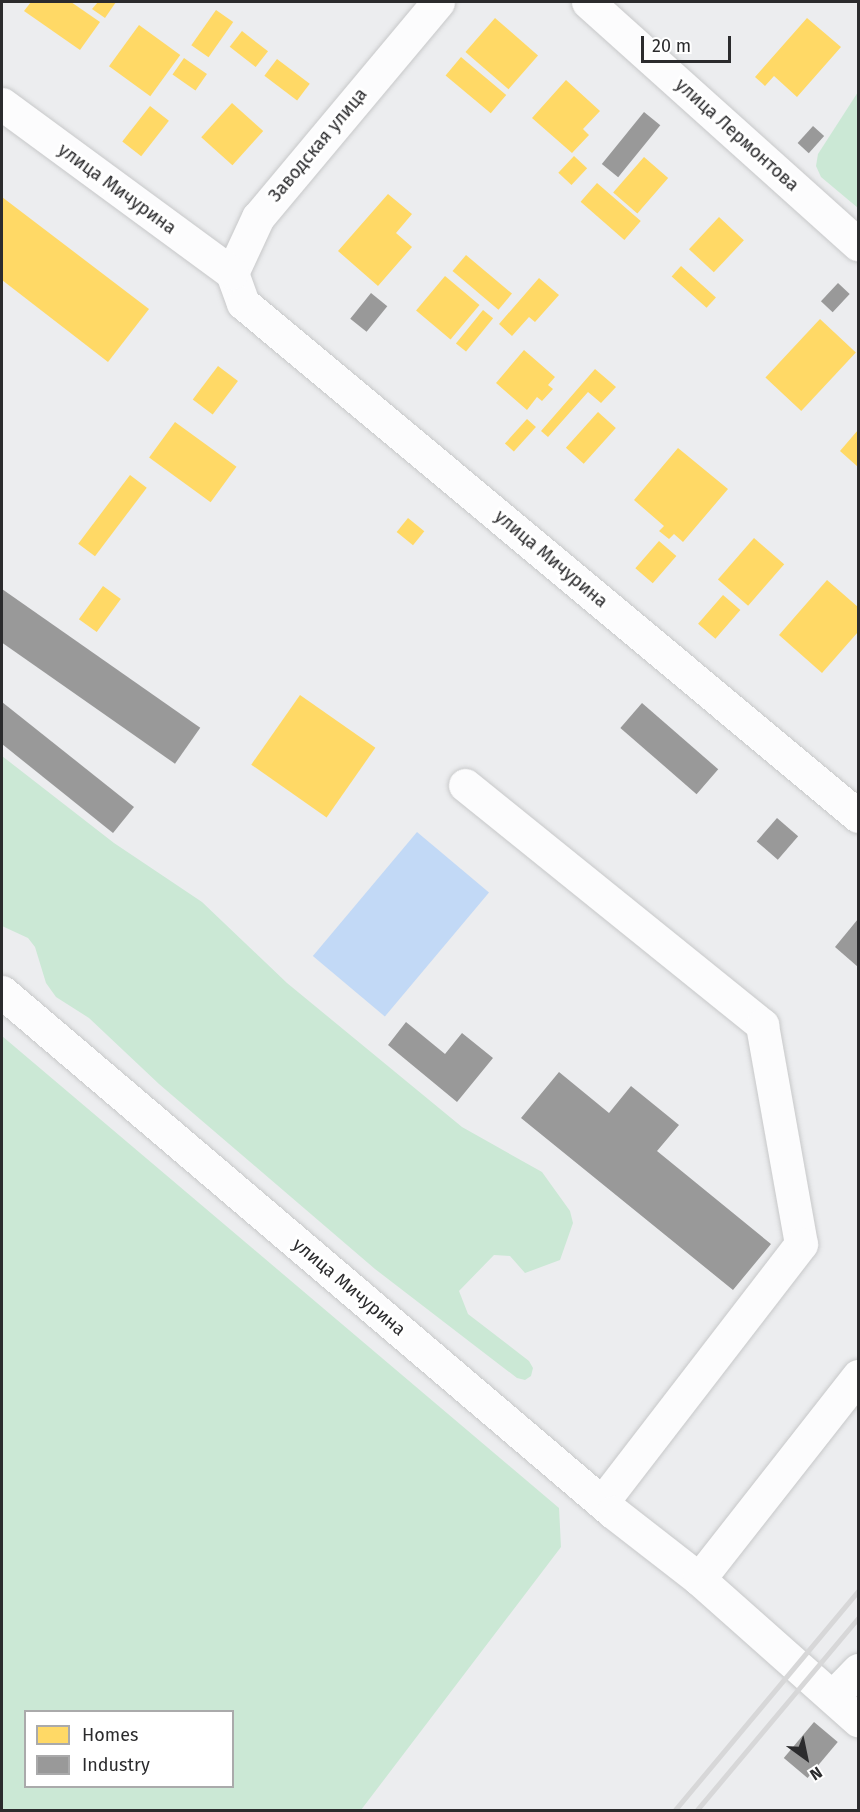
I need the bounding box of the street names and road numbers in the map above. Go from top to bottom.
street label: улица Лермонтова [671,74,803,196]
street label: Заводская улица [264,84,372,206]
street label: улица Мичурина [54,139,180,239]
street label: улица Мичурина [490,506,612,612]
street label: улица Мичурина [288,1234,410,1340]

